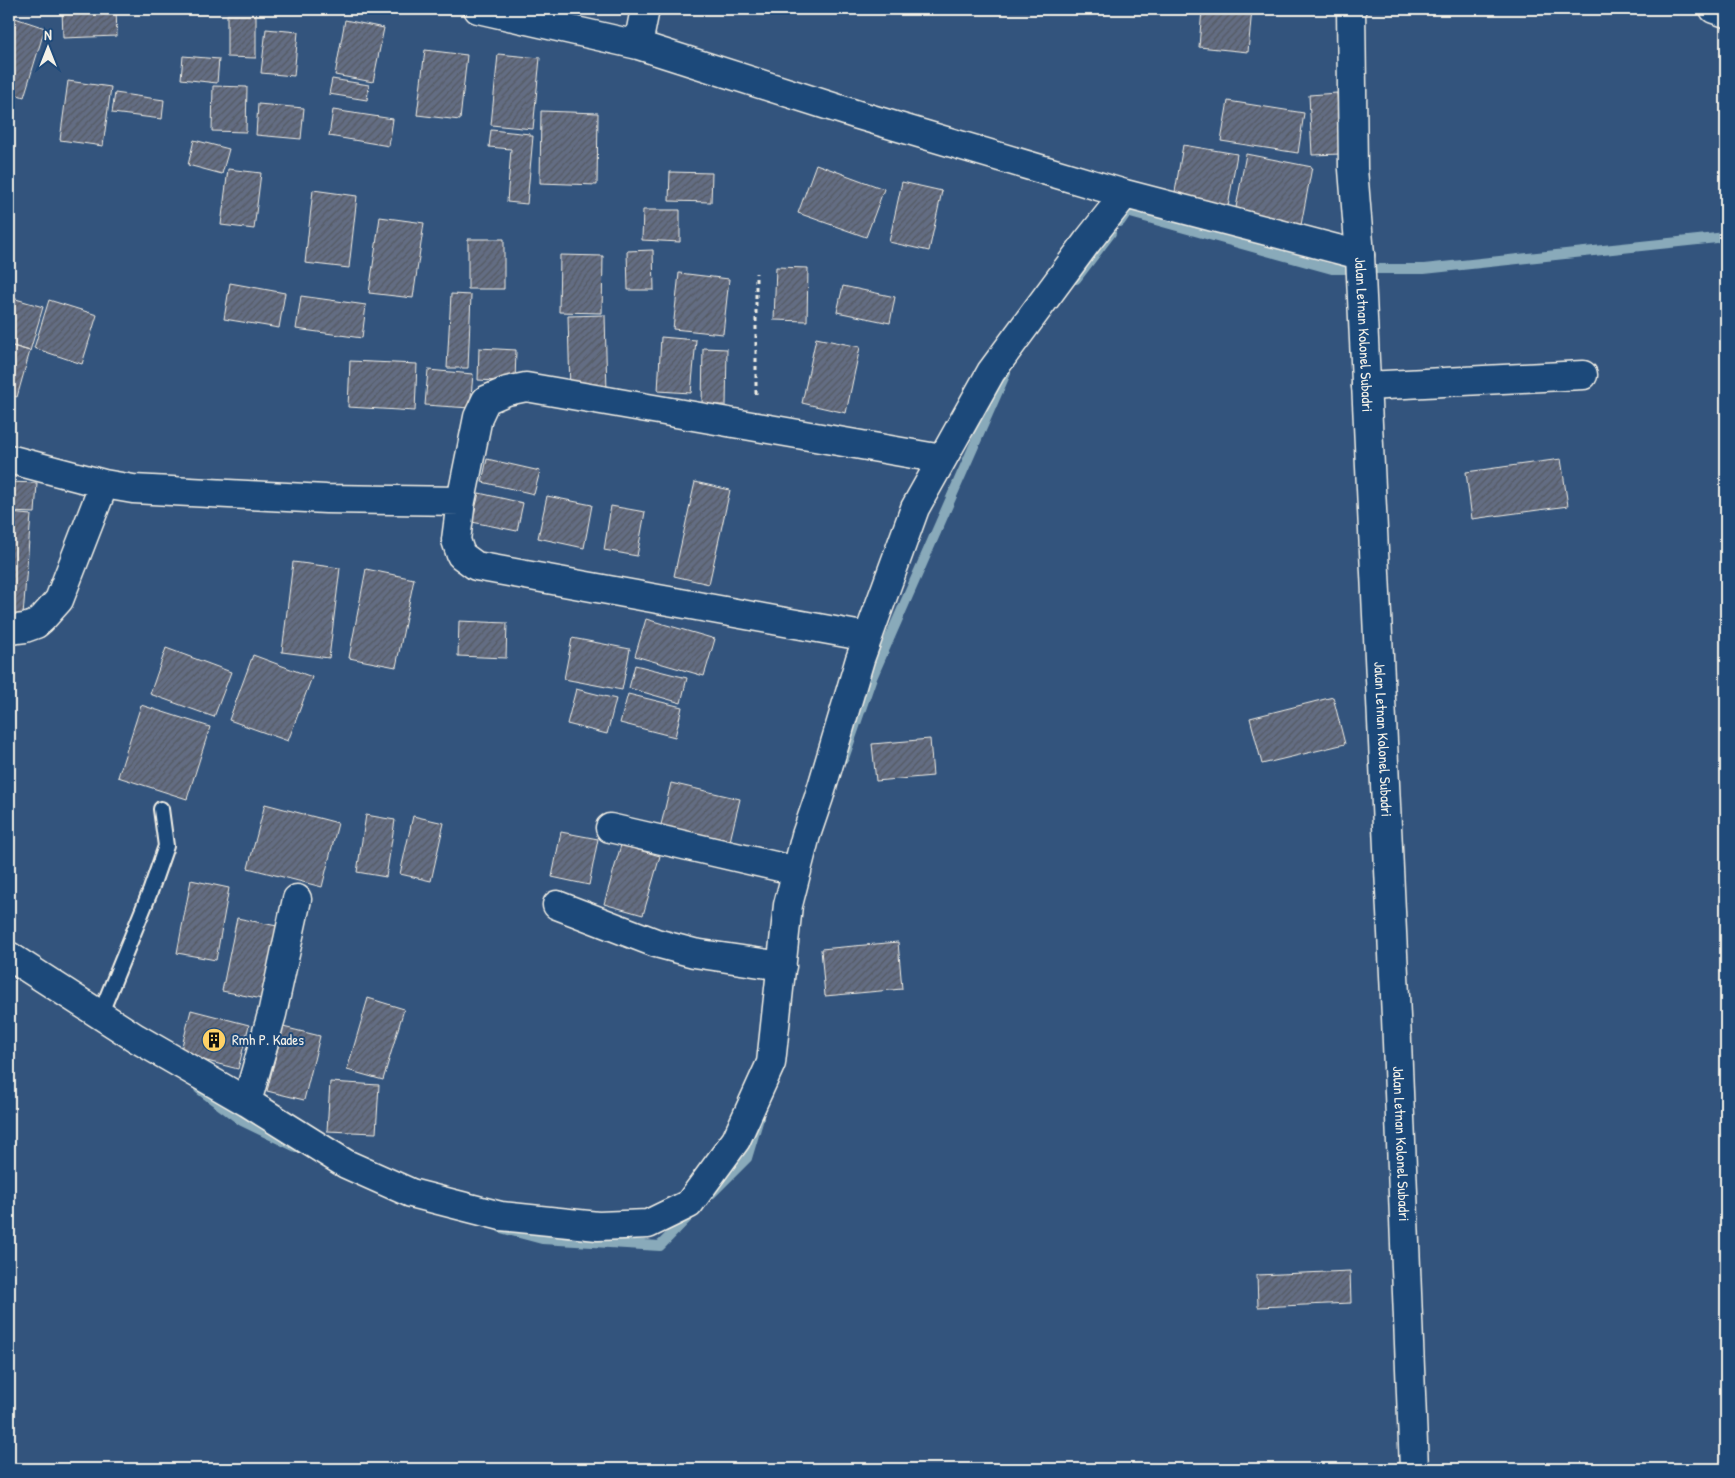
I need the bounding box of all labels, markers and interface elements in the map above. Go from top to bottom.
north arrow [22,22,72,72]
text: N [44,25,52,44]
street label: Jalan Letnan Kolonel Subadri [1350,256,1378,413]
street label: Jalan Letnan Kolonel Subadri [1369,661,1398,817]
building icon: Rmh P. Kades [201,1027,227,1053]
place label: Rmh P. Kades [232,1029,304,1050]
street label: Jalan Letnan Kolonel Subadri [1388,1066,1415,1222]

